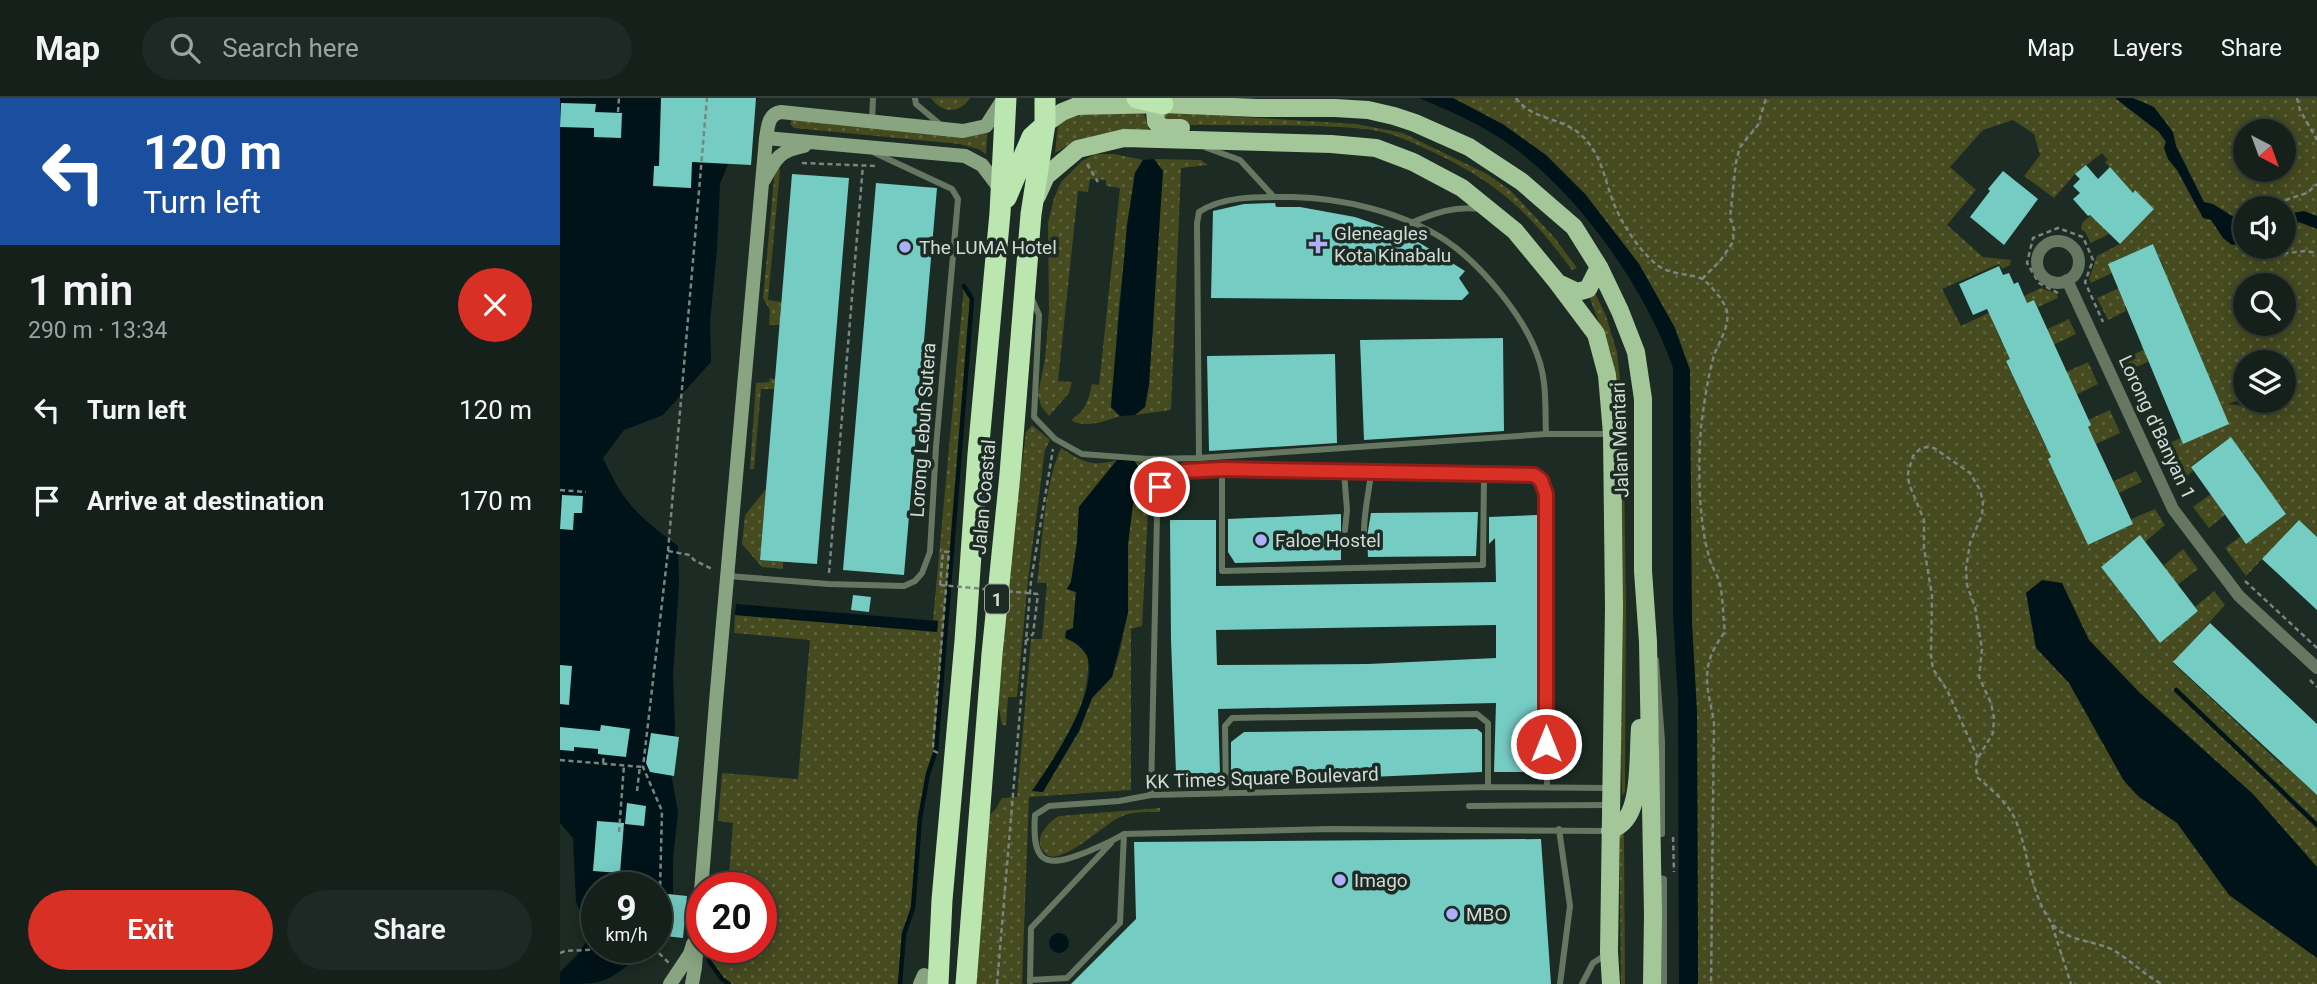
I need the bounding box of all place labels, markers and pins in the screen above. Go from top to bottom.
place label: Gleneagles Kota Kinabalu [1334,222,1451,267]
marker: Gleneagles Kota Kinabalu [1308,234,1328,254]
place label: The LUMA Hotel [919,236,1057,259]
marker: The LUMA Hotel [897,239,913,255]
pin [1130,457,1190,517]
place label: Faloe Hostel [1275,529,1381,552]
marker: Faloe Hostel [1253,532,1269,548]
place label: Imago [1354,869,1408,892]
marker: Imago [1332,872,1348,888]
place label: MBO [1466,903,1508,926]
marker: MBO [1444,906,1460,922]

